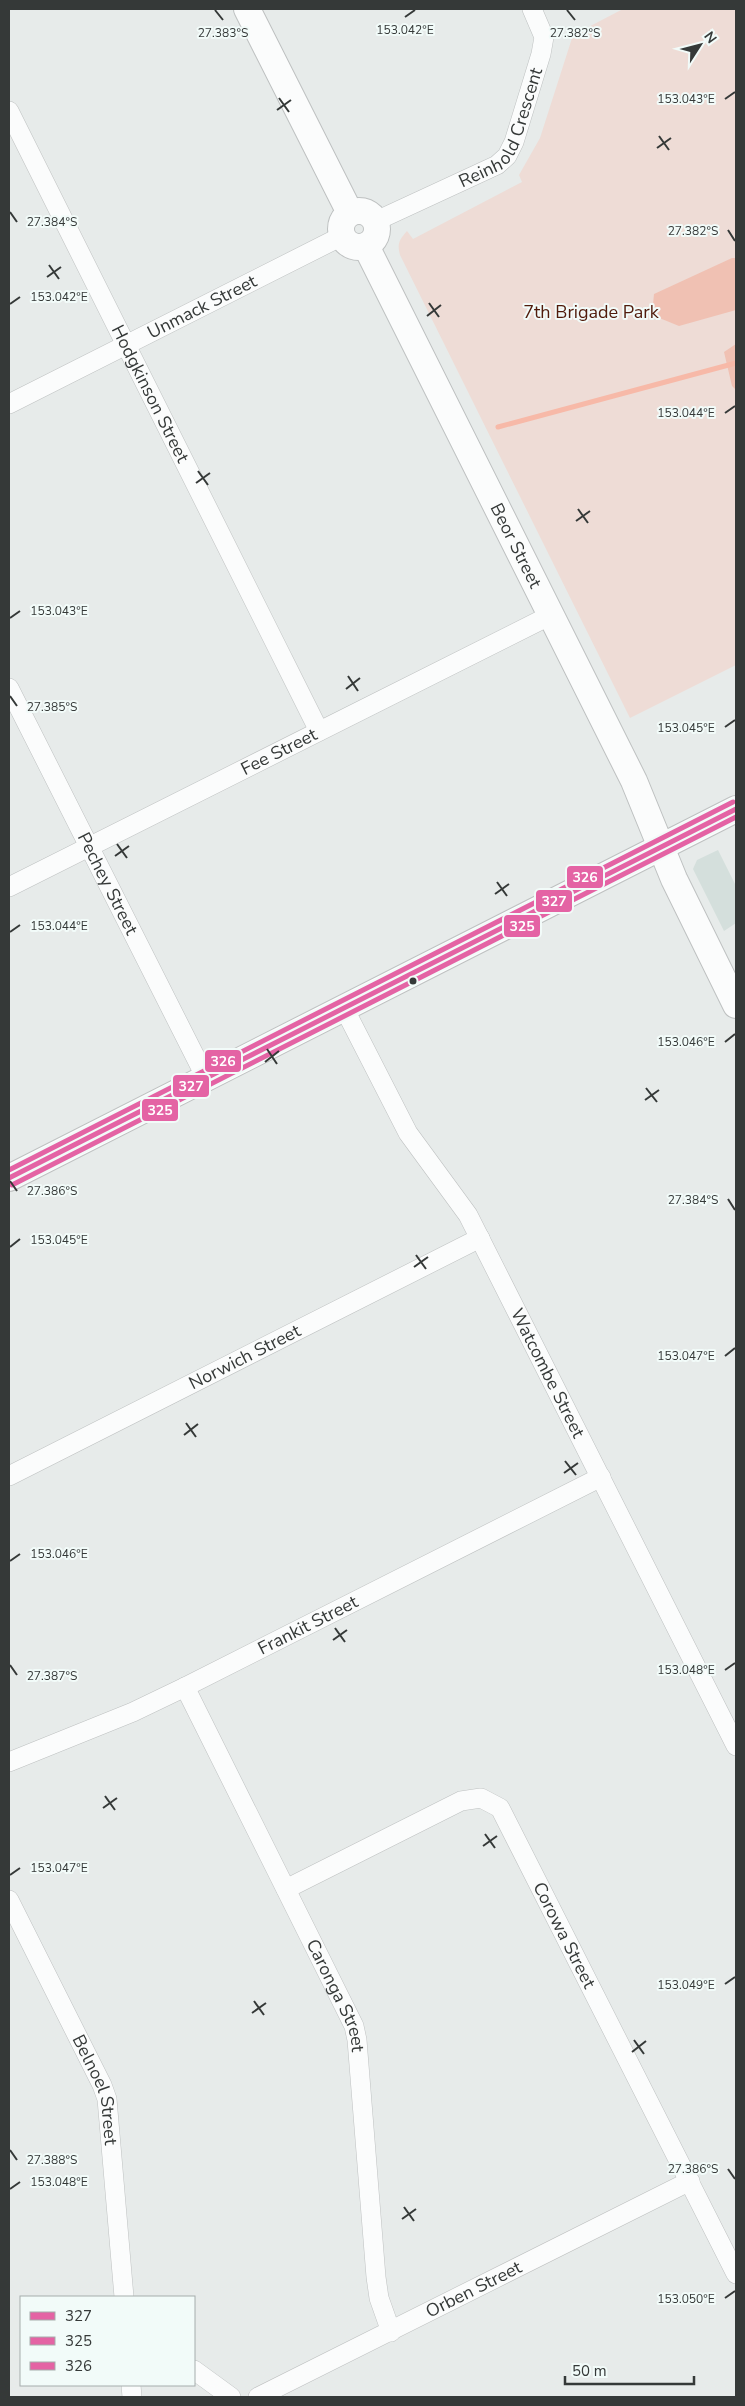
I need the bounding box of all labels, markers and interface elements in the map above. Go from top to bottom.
north arrow [675,20,725,70]
text: 153.042°E [376,22,434,38]
text: 27.383°S [198,25,248,41]
text: 27.382°S [550,25,600,41]
text: N [699,28,721,47]
street label: Reinhold Crescent [455,64,548,193]
text: 153.043°E [657,91,715,107]
text: 27.384°S [27,214,77,230]
text: 27.382°S [668,223,718,239]
street label: Unmack Street [143,269,261,344]
text: 153.042°E [30,289,88,305]
park label: 7th Brigade Park [523,300,660,324]
street label: Hodgkinson Street [106,321,195,467]
text: 153.044°E [657,405,715,421]
street label: Beor Street [485,499,548,593]
text: 153.043°E [30,603,88,619]
text: 27.385°S [27,699,77,715]
text: 153.045°E [657,720,715,736]
street label: Fee Street [237,722,322,781]
street label: Pechey Street [72,828,144,939]
line badge: 326 [566,865,604,889]
text: 326 [572,868,598,887]
line badge: 327 [535,889,573,913]
text: 327 [541,892,567,911]
line badge: 325 [503,914,541,938]
text: 325 [509,917,535,936]
text: 153.044°E [30,918,88,934]
unlabelled marker [408,976,418,986]
text: 153.046°E [657,1034,715,1050]
line badge: 326 [204,1049,242,1073]
text: 326 [210,1052,236,1071]
line badge: 327 [172,1074,210,1098]
text: 327 [178,1077,204,1096]
line badge: 325 [141,1098,179,1122]
text: 325 [147,1101,173,1120]
text: 27.386°S [27,1183,77,1199]
text: 27.384°S [668,1192,718,1208]
text: 153.045°E [30,1232,88,1248]
street label: Watcombe Street [505,1304,591,1442]
street label: Norwich Street [185,1318,305,1395]
text: 153.047°E [657,1348,715,1364]
text: 153.046°E [30,1546,88,1562]
street label: Frankit Street [254,1589,363,1660]
text: 153.048°E [657,1662,715,1678]
text: 27.387°S [27,1668,77,1684]
text: 153.047°E [30,1860,88,1876]
street label: Corowa Street [527,1878,602,1993]
street label: Caronga Street [301,1935,370,2053]
text: 153.049°E [657,1977,715,1993]
street label: Belnoel Street [67,2030,123,2147]
text: 27.388°S [27,2152,77,2168]
text: 27.386°S [668,2161,718,2177]
text: 153.048°E [30,2174,88,2190]
street label: Orben Street [422,2255,526,2323]
text: 153.050°E [657,2291,715,2307]
legend [20,2296,195,2386]
text: 327 [65,2306,92,2326]
text: 325 [65,2331,92,2351]
scale bar [565,2354,694,2386]
text: 326 [65,2356,92,2376]
text: 50 m [572,2361,607,2381]

